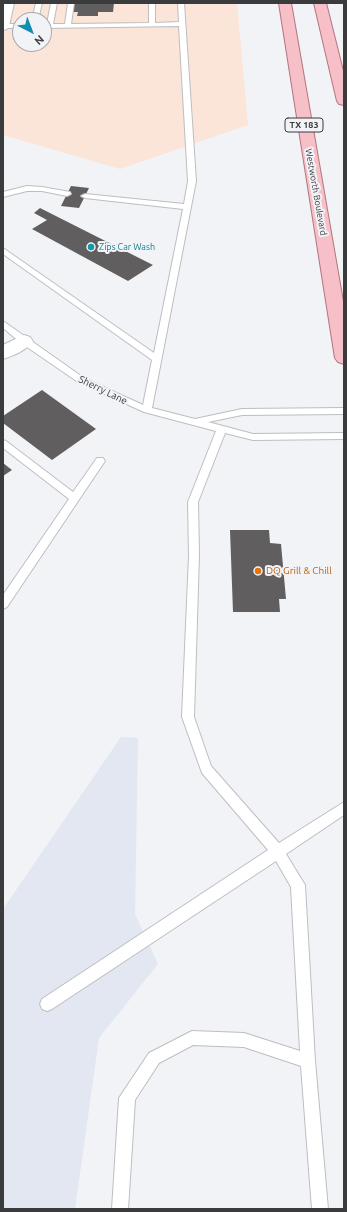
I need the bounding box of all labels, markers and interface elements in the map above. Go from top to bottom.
north arrow [12,12,52,52]
text: N [32,33,46,47]
road number: TX 183 [285,118,323,132]
street label: Westworth Boulevard [303,148,329,236]
marker: Zips Car Wash [86,242,96,252]
place label: Zips Car Wash [99,242,155,252]
street label: Sherry Lane [77,373,129,407]
place label: DQ Grill & Chill [266,565,332,577]
marker: DQ Grill & Chill [253,566,263,576]

